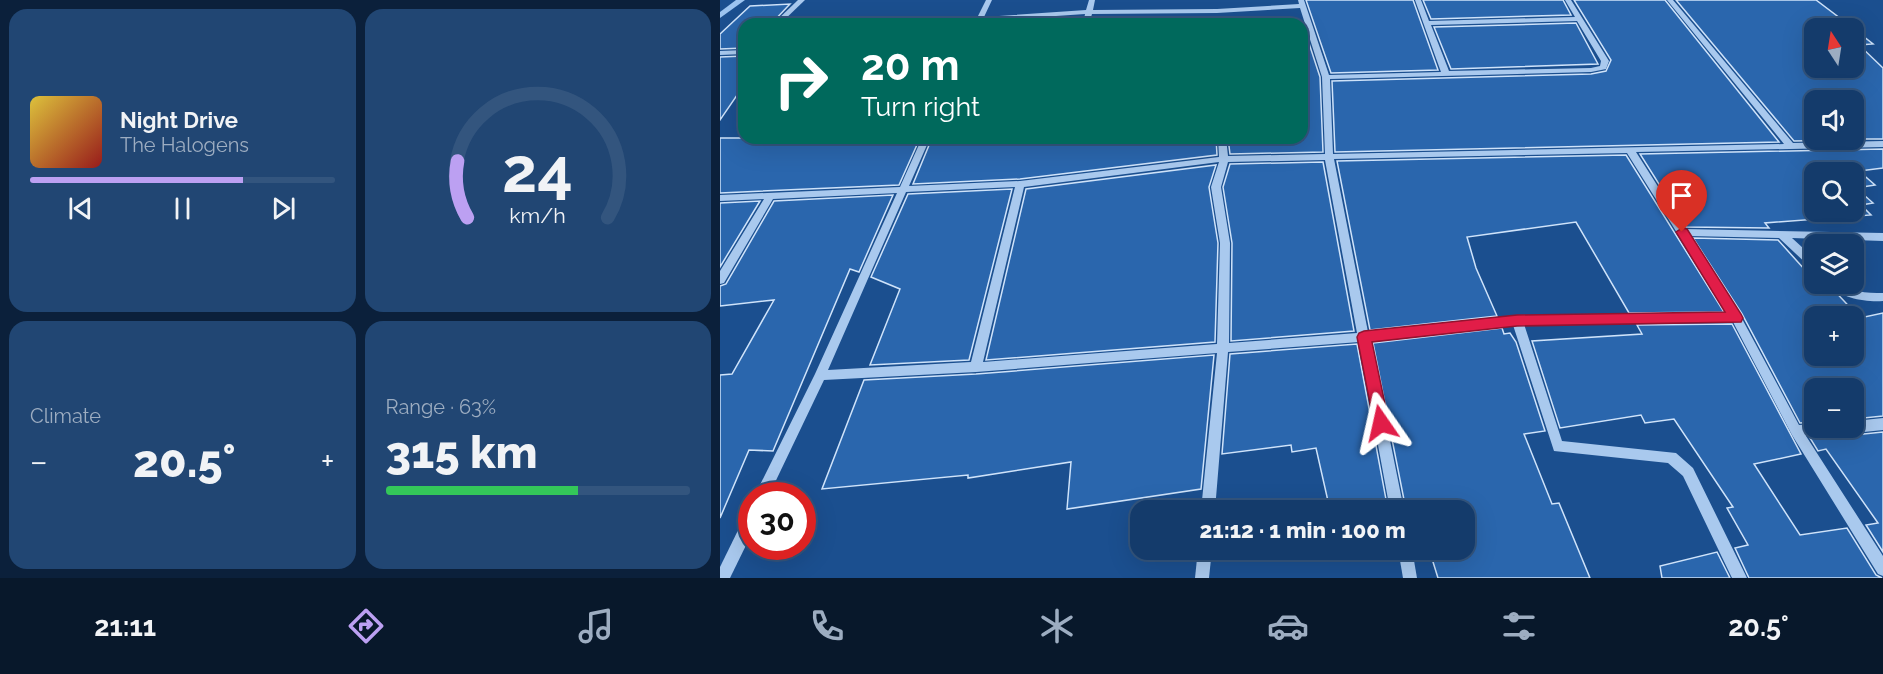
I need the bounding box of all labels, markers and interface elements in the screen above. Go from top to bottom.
north arrow [1804,18,1864,78]
map controls [1804,18,1864,438]
text: 20 m [861,41,960,90]
icon: right [762,42,840,120]
button: sound [1804,90,1864,150]
text: Turn right [861,91,980,122]
text: Night Drive [120,107,238,133]
text: The Halogens [120,133,249,157]
text: 24 [502,133,573,207]
button: search [1804,162,1864,222]
pin [1656,170,1707,232]
icon: arrive [1665,179,1698,212]
icon: previous [64,192,97,225]
icon: pause [166,192,199,225]
icon: next [267,192,300,225]
text: km/h [509,203,566,228]
button: layers [1804,234,1864,294]
button: + [1804,306,1864,366]
button: − [1804,378,1864,438]
position arrow [1349,391,1413,455]
text: Range · 63% [386,395,496,419]
text: Climate [30,404,101,428]
text: 315 km [386,426,538,479]
text: 20.5° [133,435,236,488]
text: − [30,442,48,481]
text: + [321,442,335,481]
speed limit sign: 30 [738,482,816,560]
text: 21:12 · 1 min · 100 m [1200,517,1405,543]
icon: directions [345,605,387,647]
icon: music [575,605,617,647]
icon: phone [806,605,848,647]
icon: climate [1036,605,1078,647]
icon: car [1267,605,1309,647]
icon: filters [1498,605,1540,647]
text: 21:11 [94,611,156,642]
text: 20.5° [1728,611,1789,642]

